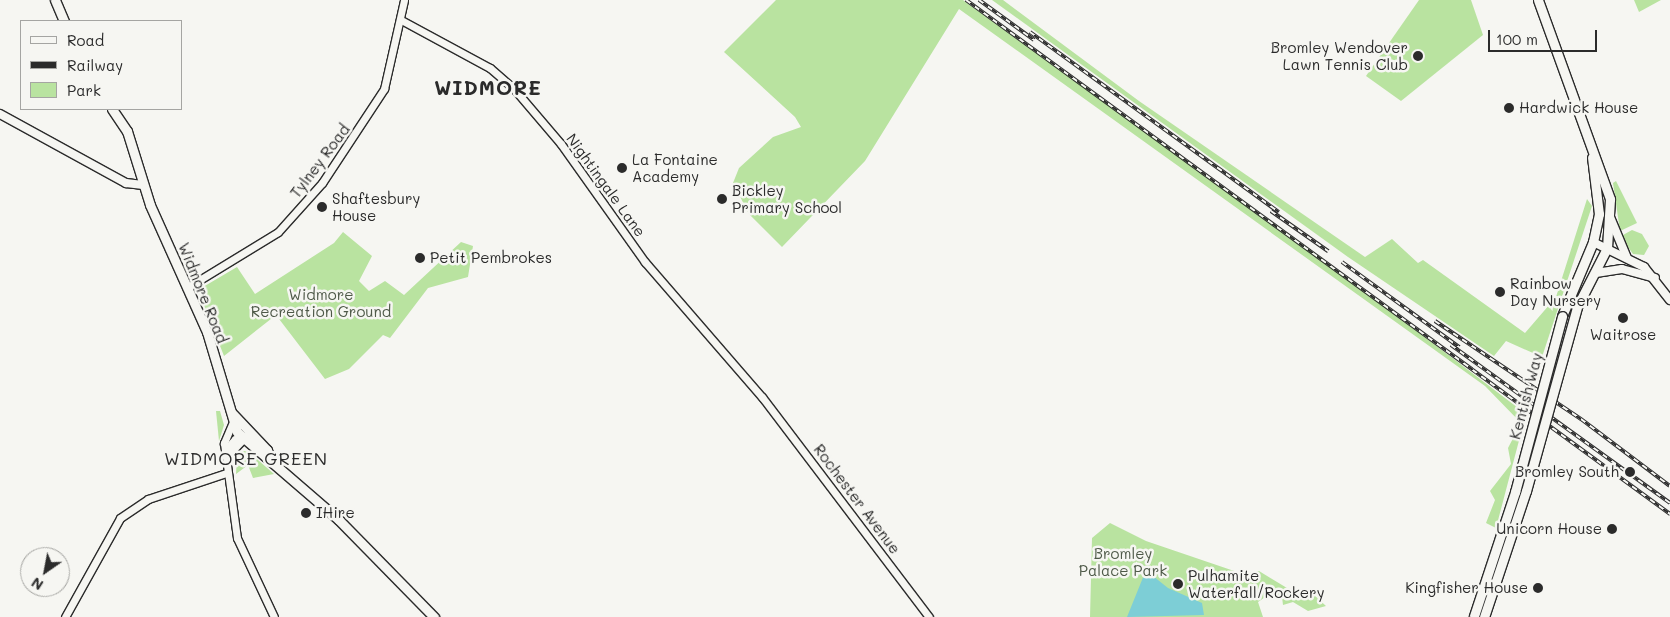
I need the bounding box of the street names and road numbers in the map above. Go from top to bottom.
street label: Tylney Road [286,121,354,201]
street label: Nightingale Lane [563,130,649,240]
street label: Widmore Road [175,240,231,346]
street label: Kentish Way [1506,351,1546,441]
street label: Rochester Avenue [810,441,904,557]

